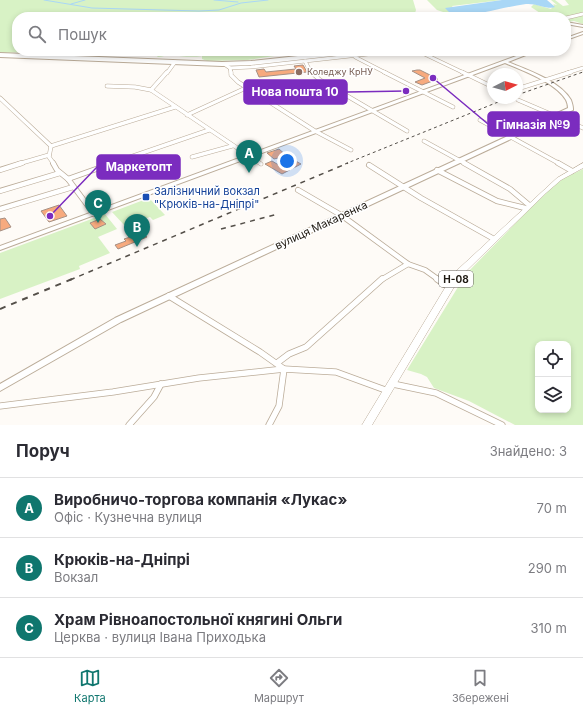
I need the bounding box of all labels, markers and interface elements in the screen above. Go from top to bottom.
search box [12,12,571,56]
icon: search [26,23,48,45]
text: Пошук [58,25,107,44]
place label: Коледжу КрНУ [307,66,373,77]
marker: Коледжу КрНУ [294,67,304,77]
north arrow [487,68,523,104]
callout: Нова пошта 10 [244,80,347,104]
text: Нова пошта 10 [251,84,339,99]
callout: Гімназія №9 [488,112,579,136]
text: Гімназія №9 [496,117,571,132]
pin: A [236,140,262,173]
your location [277,151,297,171]
callout: Маркетопт [97,155,180,179]
text: Маркетопт [106,159,172,174]
place label: Залізничний вокзал "Крюкiв-на-Днiпрi" [154,184,260,211]
pin: C [85,190,111,223]
marker: Залізничний вокзал "Крюкiв-на-Днiпрi" [141,192,151,202]
street label: вулиця Макаренка [272,197,370,253]
pin: B [124,214,150,247]
road number: Н-08 [439,271,473,287]
map controls [535,341,571,413]
button: locate [535,341,571,377]
button: layers [535,377,571,413]
text: Поруч [16,441,70,461]
text: Знайдено: 3 [490,443,567,459]
text: Виробничо-торгова компанія «Лукас» [54,490,347,509]
text: A [24,500,34,516]
text: 70 m [537,500,567,516]
text: Офіс · Кузнечна вулиця [54,509,202,525]
text: Крюків-на-Дніпрі [54,550,190,569]
text: B [25,560,33,576]
text: 290 m [528,560,567,576]
text: Вокзал [54,569,98,585]
text: Храм Рівноапостольної княгині Ольги [54,610,342,629]
text: C [24,620,34,636]
text: 310 m [530,620,567,636]
text: Церква · вулиця Івана Приходька [54,629,266,645]
tab: Карта [74,667,106,705]
tab: Маршрут [254,667,304,705]
tab: Збережені [452,667,509,705]

